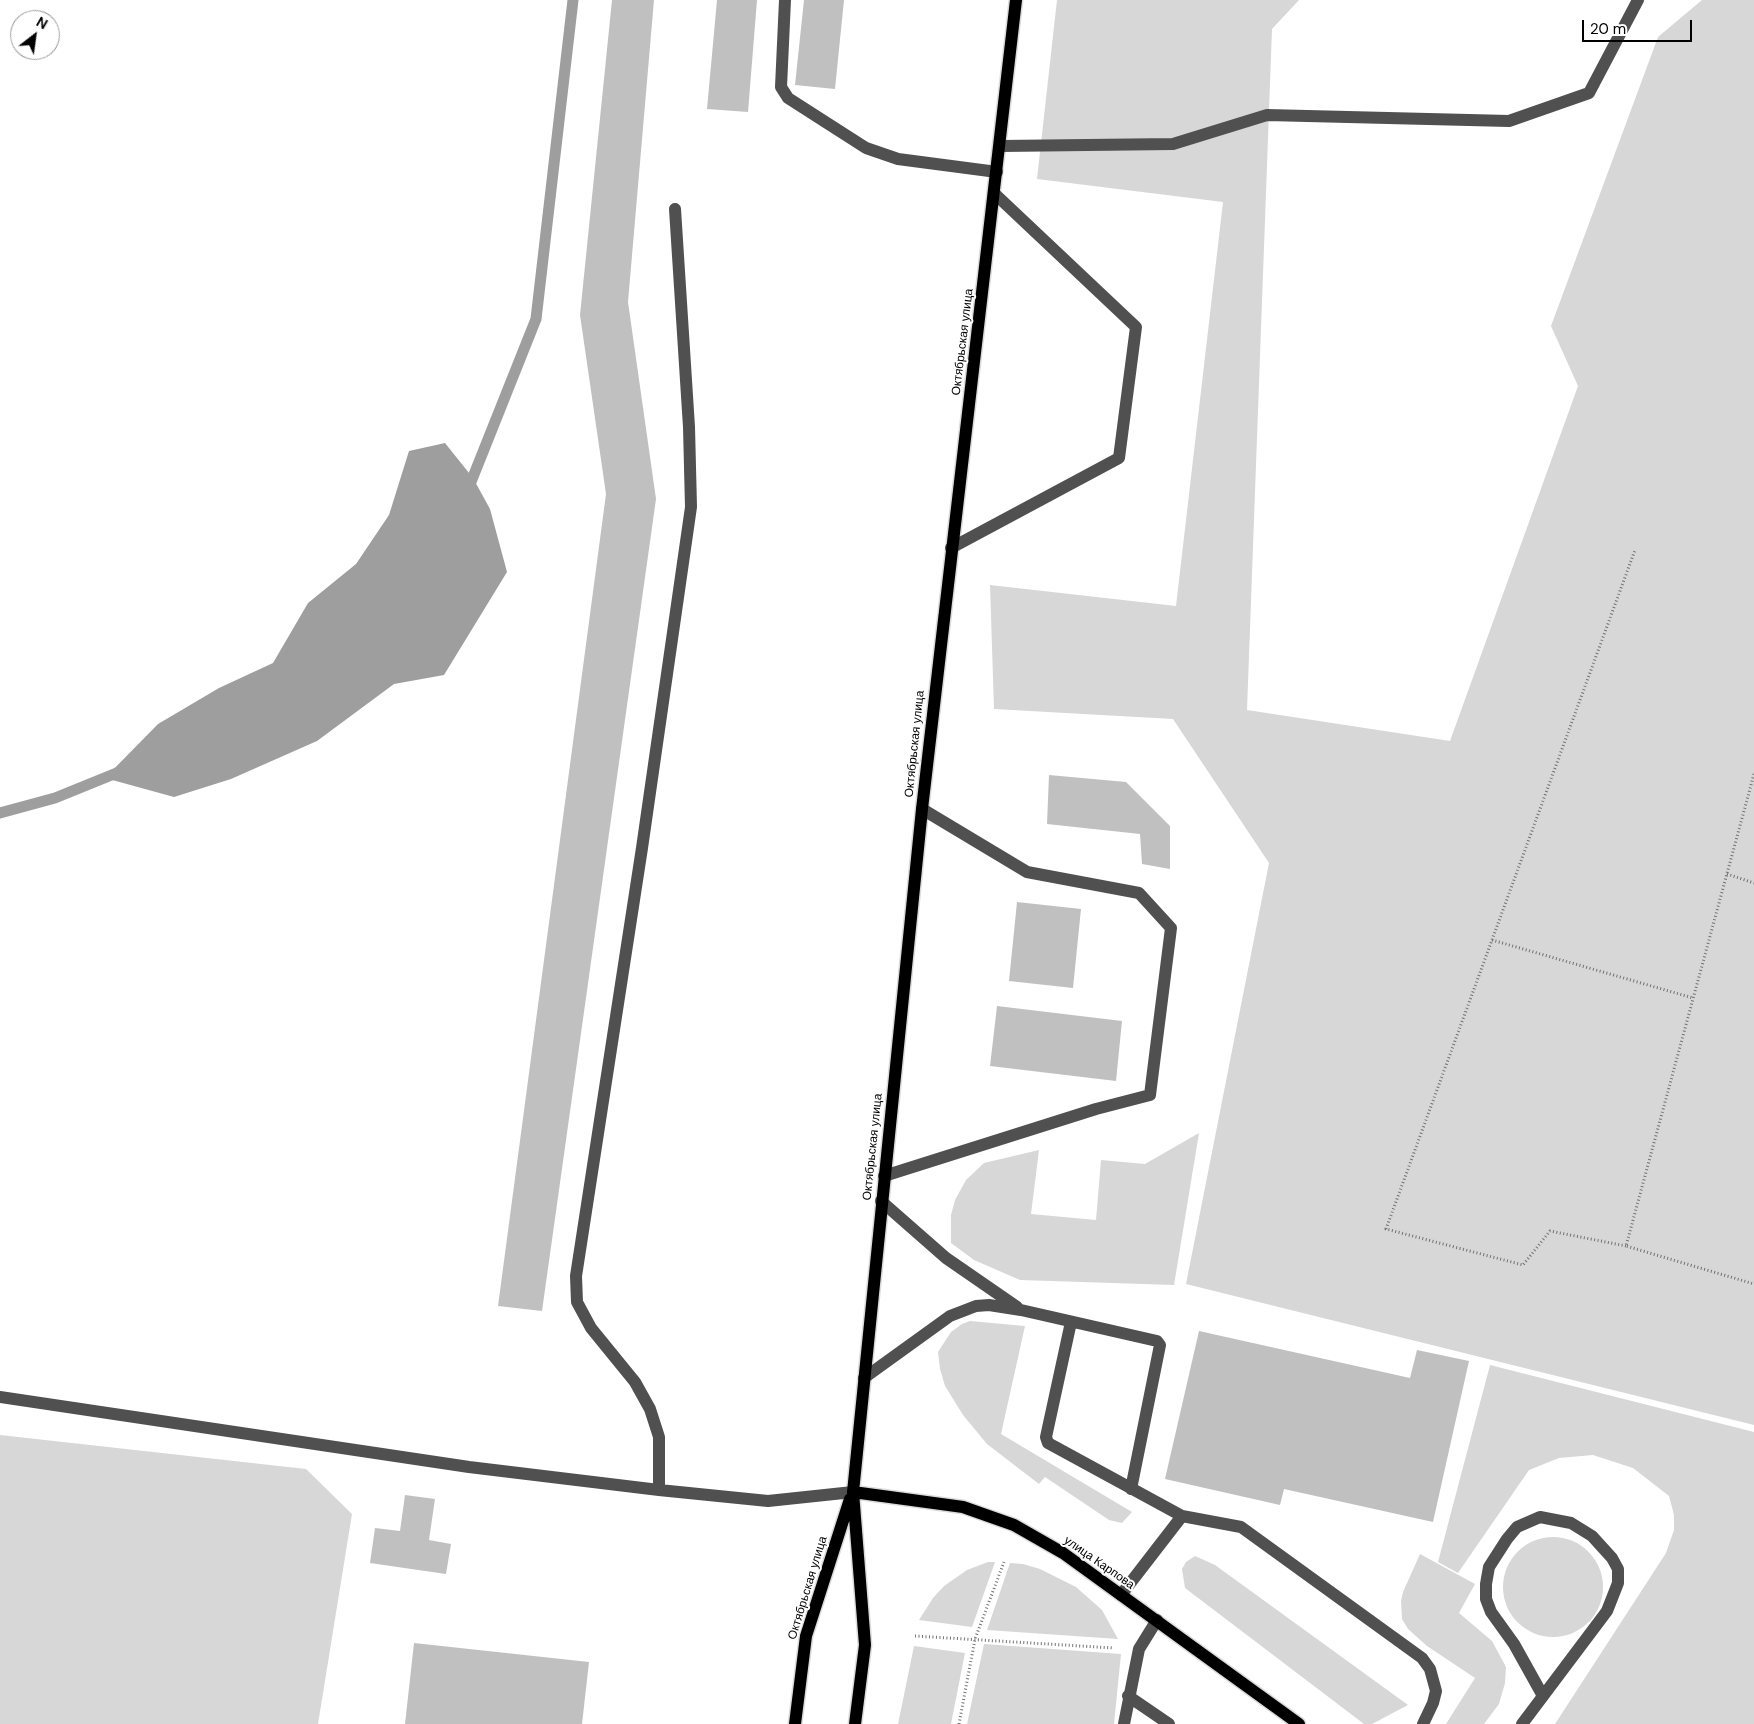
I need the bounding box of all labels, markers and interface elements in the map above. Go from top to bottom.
north arrow [10,10,60,60]
scale bar [1584,10,1694,42]
text: N [33,13,51,33]
text: 20 m [1590,19,1626,39]
street label: Октябрьская улица [949,288,977,396]
street label: Октябрьская улица [902,690,928,798]
street label: Октябрьская улица [860,1093,886,1201]
street label: улица Карпова [1061,1533,1137,1593]
street label: Октябрьская улица [785,1535,831,1641]

